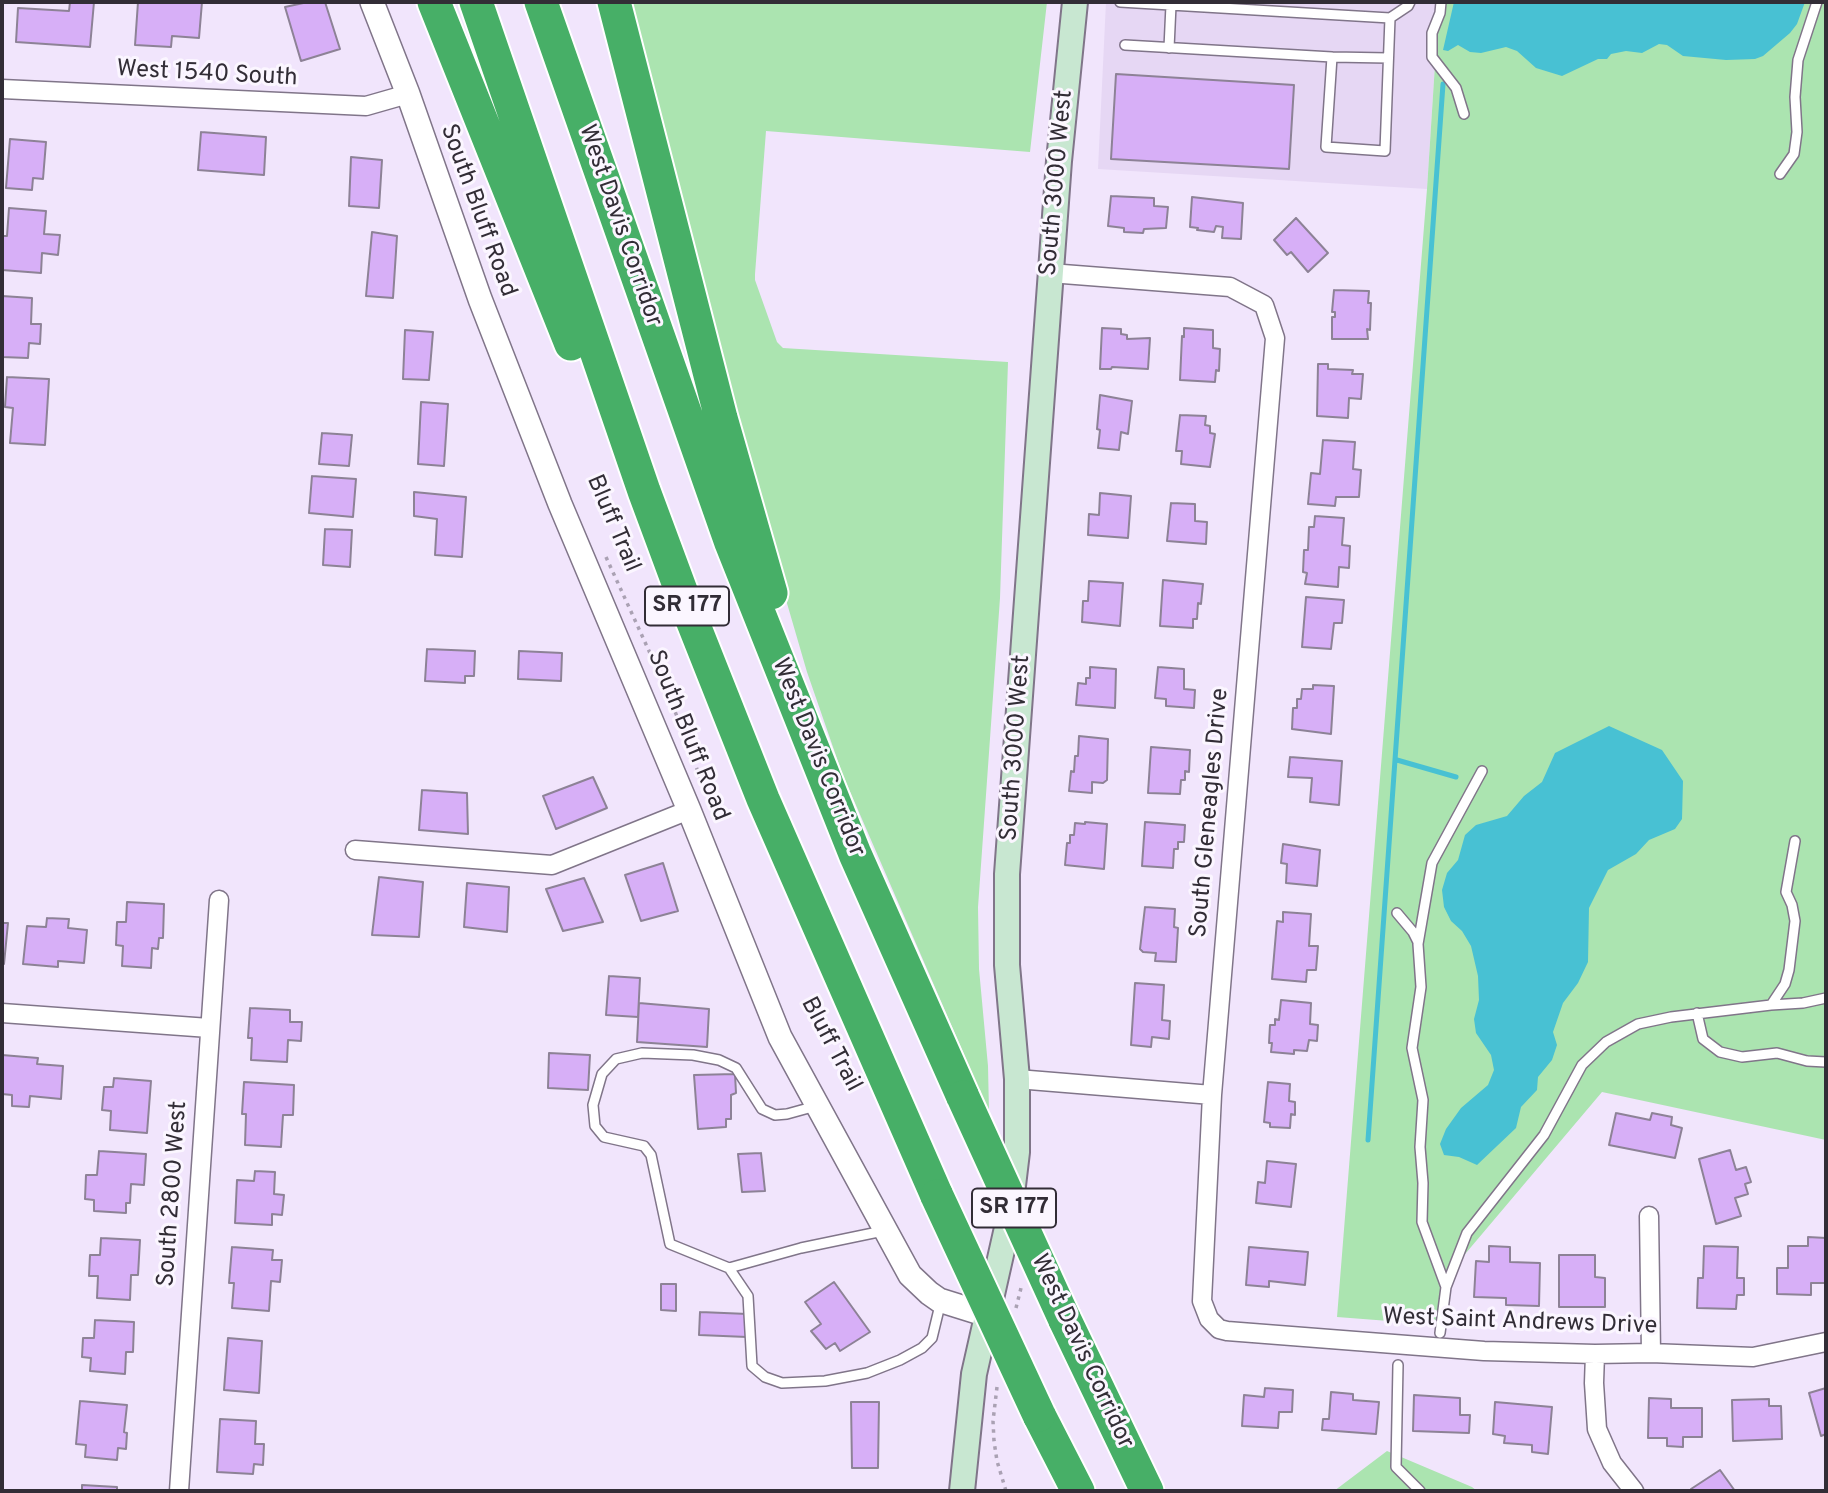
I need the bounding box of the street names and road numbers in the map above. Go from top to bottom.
street label: West 1540 South [116,56,298,94]
street label: South 3000 West [1036,89,1080,277]
street label: South Bluff Road [432,121,522,301]
street label: West Davis Corridor [571,121,667,331]
street label: Bluff Trail [579,471,645,577]
road number: SR 177 [645,586,729,626]
street label: South Bluff Road [640,646,734,826]
street label: South 3000 West [996,654,1038,842]
street label: West Davis Corridor [764,655,870,861]
street label: South Gleneagles Drive [1186,687,1236,939]
street label: Bluff Trail [793,993,867,1097]
street label: South 2800 West [153,1100,195,1288]
road number: SR 177 [972,1189,1056,1228]
street label: West Davis Corridor [1023,1250,1139,1454]
street label: West Saint Andrews Drive [1382,1304,1658,1342]

